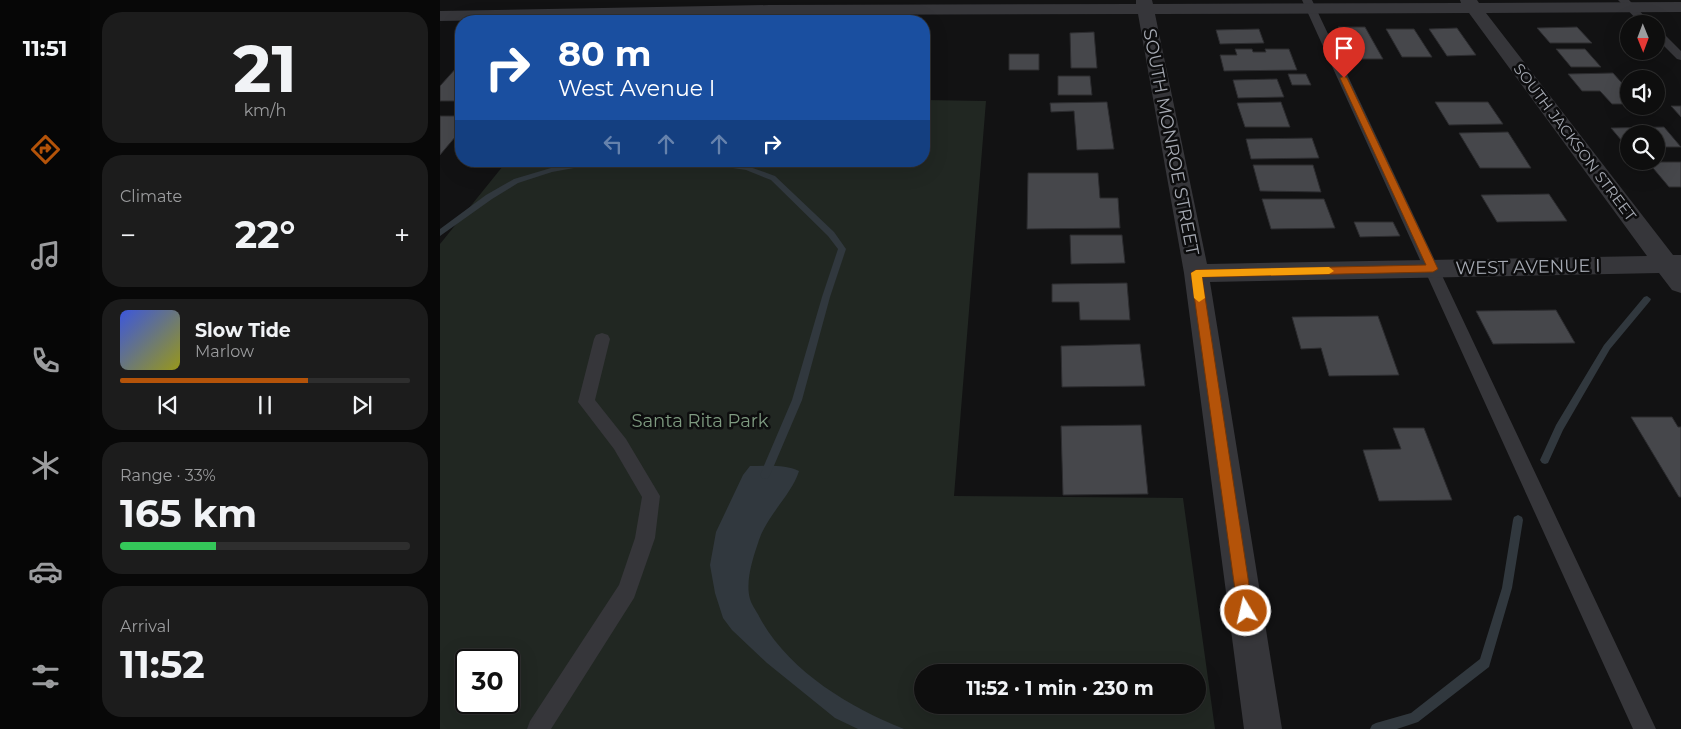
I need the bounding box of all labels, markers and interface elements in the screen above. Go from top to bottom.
north arrow [1620,15,1665,60]
map controls [1620,15,1665,170]
street label: SOUTH MONROE STREET [1138,27,1204,258]
pin [1323,27,1365,78]
text: 21 [233,29,297,108]
text: 80 m [558,32,652,75]
icon: arrive [1330,34,1358,62]
text: 11:51 [23,35,67,62]
icon: right [475,35,540,100]
street label: SOUTH JACKSON STREET [1510,59,1641,225]
button: sound [1620,70,1665,115]
text: West Avenue I [558,75,715,102]
text: km/h [244,101,286,120]
button: search [1620,125,1665,170]
icon: left [599,130,627,158]
icon: ahead [652,130,680,158]
icon: ahead [705,130,733,158]
icon: right [758,130,786,158]
icon: directions [28,132,63,167]
text: Climate [120,187,182,206]
text: 22° [235,211,295,258]
text: − [120,218,136,252]
text: + [394,218,410,252]
icon: music [28,238,63,273]
street label: WEST AVENUE I [1455,255,1601,279]
text: Slow Tide [195,319,291,342]
text: Marlow [195,342,254,361]
icon: phone [28,343,63,378]
icon: previous [154,391,182,419]
icon: pause [251,391,279,419]
icon: next [348,391,376,419]
park label: Santa Rita Park [631,410,769,432]
icon: climate [28,448,63,483]
text: Range · 33% [120,466,216,485]
text: 165 km [120,490,257,537]
icon: car [28,554,63,589]
position arrow [1219,584,1271,636]
text: Arrival [120,617,170,636]
text: 11:52 [120,641,205,688]
speed limit sign: 30 [455,649,520,714]
icon: filters [28,659,63,694]
text: 11:52 · 1 min · 230 m [966,677,1154,700]

